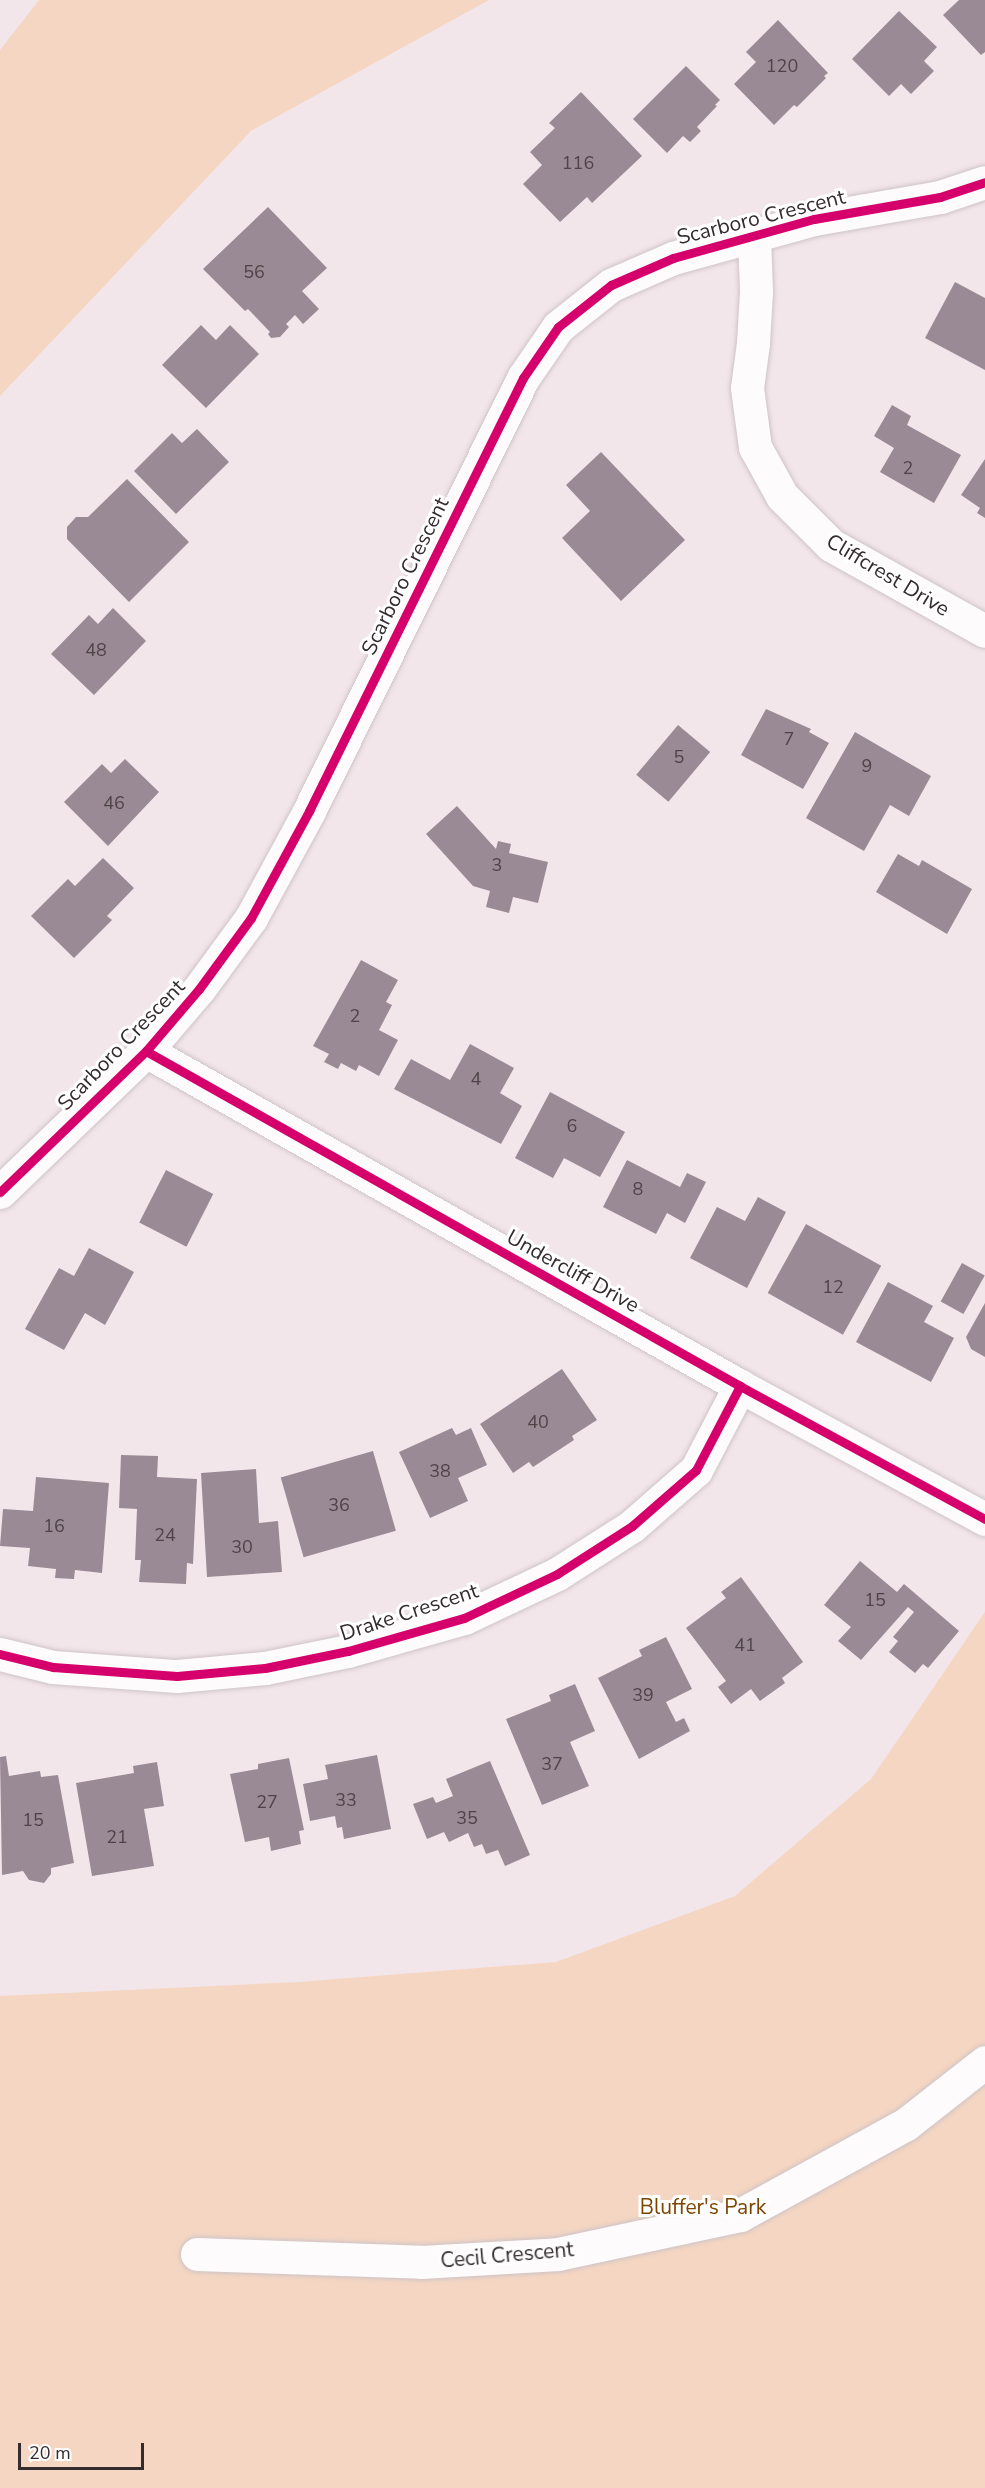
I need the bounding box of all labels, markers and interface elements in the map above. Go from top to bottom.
house number: 120 [766,55,798,77]
house number: 116 [562,152,594,174]
street label: Scarboro Crescent [674,184,848,250]
house number: 56 [243,261,265,283]
house number: 2 [903,457,913,479]
street label: Scarboro Crescent [356,493,454,659]
street label: Cliffcrest Drive [822,528,954,622]
house number: 48 [85,639,107,661]
house number: 7 [784,728,794,750]
house number: 5 [674,746,684,768]
house number: 9 [862,755,872,777]
house number: 46 [103,792,125,814]
house number: 3 [492,854,502,876]
street label: Scarboro Crescent [52,974,190,1116]
house number: 2 [350,1005,360,1027]
house number: 4 [471,1068,481,1090]
house number: 6 [567,1115,577,1137]
house number: 8 [633,1178,643,1200]
street label: Undercliff Drive [502,1224,644,1318]
house number: 12 [822,1276,844,1298]
house number: 40 [527,1411,549,1433]
house number: 38 [429,1460,451,1482]
house number: 36 [328,1494,350,1516]
house number: 16 [43,1515,65,1537]
house number: 24 [154,1524,176,1546]
house number: 30 [231,1536,253,1558]
street label: Drake Crescent [337,1578,481,1646]
house number: 15 [864,1589,886,1611]
house number: 41 [734,1634,756,1656]
house number: 39 [632,1684,654,1706]
house number: 37 [541,1753,563,1775]
house number: 33 [335,1789,357,1811]
house number: 27 [256,1791,278,1813]
house number: 35 [456,1807,478,1829]
house number: 15 [22,1809,44,1831]
house number: 21 [106,1826,128,1848]
park label: Bluffer's Park [640,2194,766,2220]
street label: Cecil Crescent [439,2237,575,2273]
scale bar [21,2431,147,2469]
text: 20 m [29,2441,71,2465]

